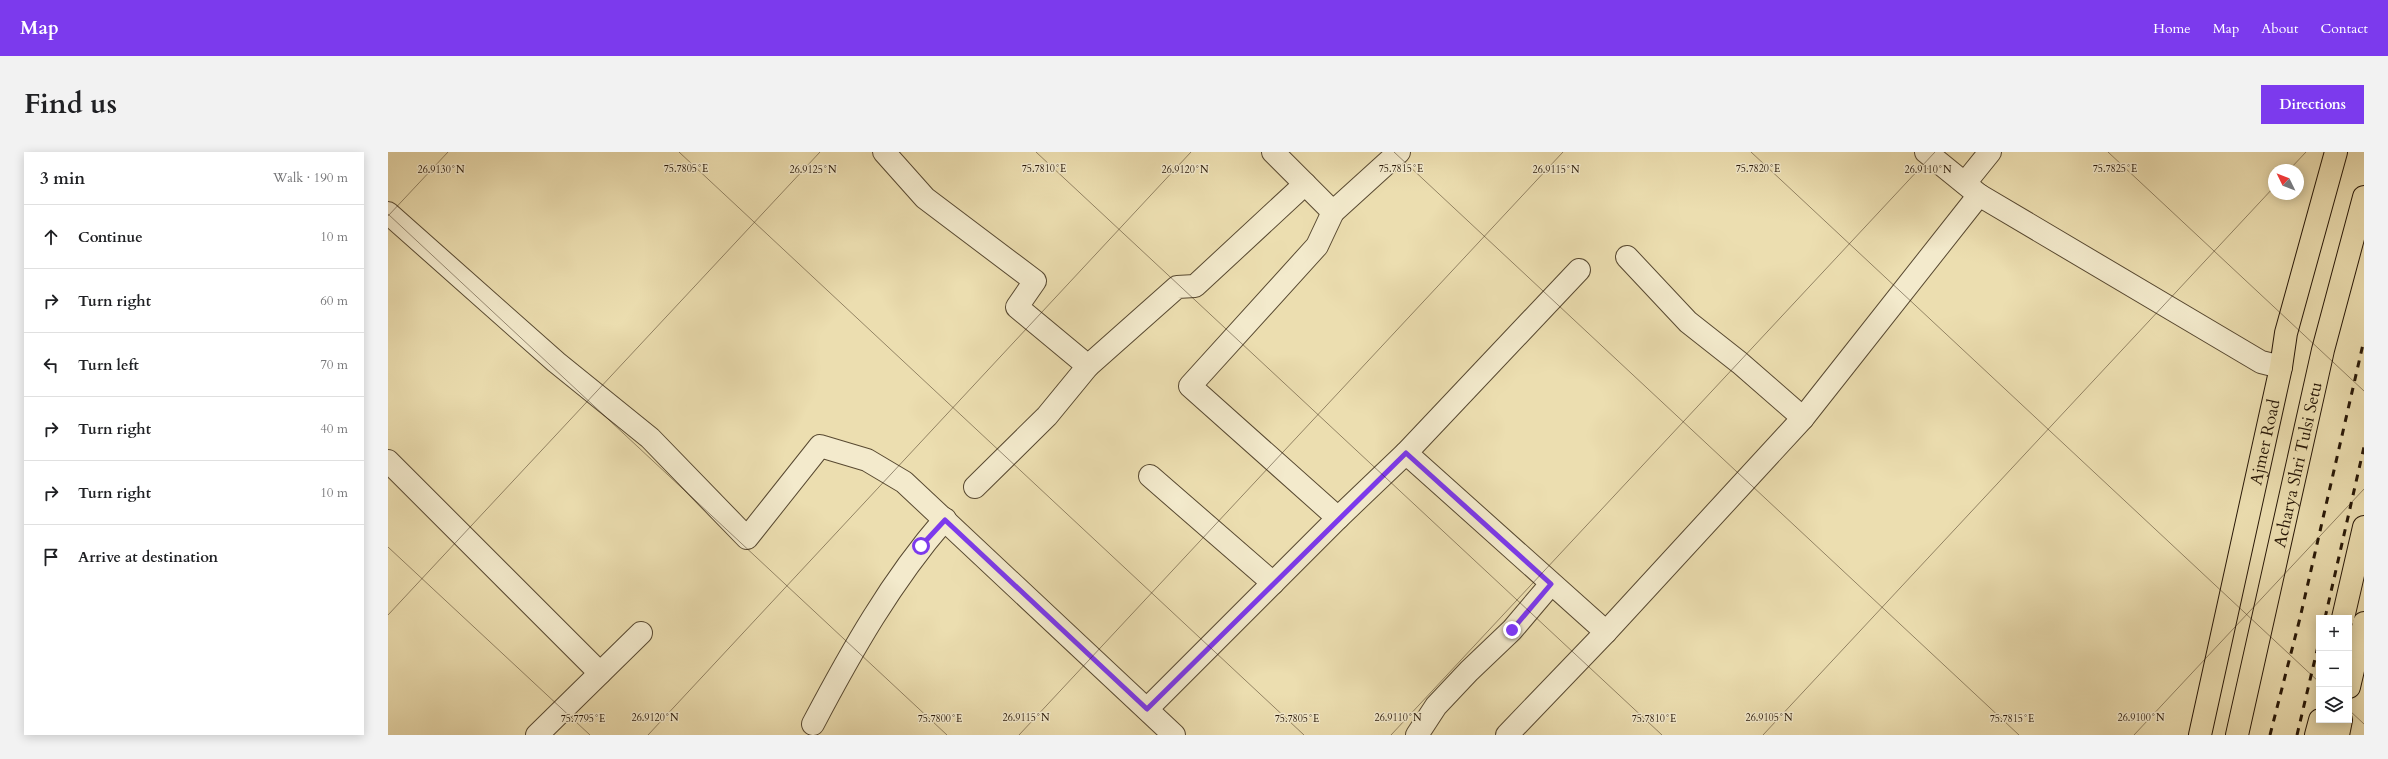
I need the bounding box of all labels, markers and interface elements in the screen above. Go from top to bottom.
text: Map [20,15,59,41]
text: Home [2153,19,2191,38]
text: Map [2213,19,2239,38]
text: About [2261,19,2298,38]
text: Contact [2320,19,2368,38]
text: Find us [24,85,117,123]
button: Directions [2261,85,2364,124]
text: 75.7805°E [664,162,708,176]
text: 75.7810°E [1022,162,1066,176]
text: 75.7815°E [1379,162,1423,176]
text: 75.7820°E [1736,162,1780,176]
text: 75.7825°E [2093,162,2137,176]
text: 26.9130°N [418,163,465,177]
text: 26.9125°N [790,163,837,177]
text: 26.9120°N [1162,163,1209,177]
text: 26.9115°N [1533,163,1580,177]
text: 26.9110°N [1905,163,1952,177]
north arrow [2268,164,2304,200]
text: 3 min [40,167,85,190]
text: Walk · 190 m [273,169,348,187]
icon: ahead [40,226,62,248]
text: Continue [78,227,143,247]
text: 10 m [320,228,348,246]
icon: right [40,290,62,312]
text: Turn right [78,291,151,311]
text: 60 m [320,292,348,310]
icon: left [40,354,62,376]
text: Turn left [78,355,139,375]
text: 70 m [320,356,348,374]
street label: Acharya Shri Tulsi Setu [2268,380,2328,550]
street label: Ajmer Road [2244,397,2286,487]
icon: right [40,418,62,440]
text: Turn right [78,419,151,439]
text: 40 m [320,420,348,438]
icon: right [40,482,62,504]
text: Turn right [78,483,151,503]
text: 10 m [320,484,348,502]
route start [912,537,930,555]
icon: arrive [40,546,62,568]
text: Arrive at destination [78,547,218,567]
map controls [2316,615,2352,723]
button: + [2316,615,2352,651]
route end [1503,621,1521,639]
button: − [2316,651,2352,687]
button: layers [2316,687,2352,723]
text: 26.9120°N [632,711,679,725]
text: 26.9115°N [1003,711,1050,725]
text: 26.9110°N [1375,711,1422,725]
text: 26.9105°N [1746,711,1793,725]
text: 26.9100°N [2118,711,2165,725]
text: 75.7795°E [561,712,605,726]
text: 75.7800°E [918,712,962,726]
text: 75.7805°E [1275,712,1319,726]
text: 75.7810°E [1632,712,1676,726]
text: 75.7815°E [1990,712,2034,726]

